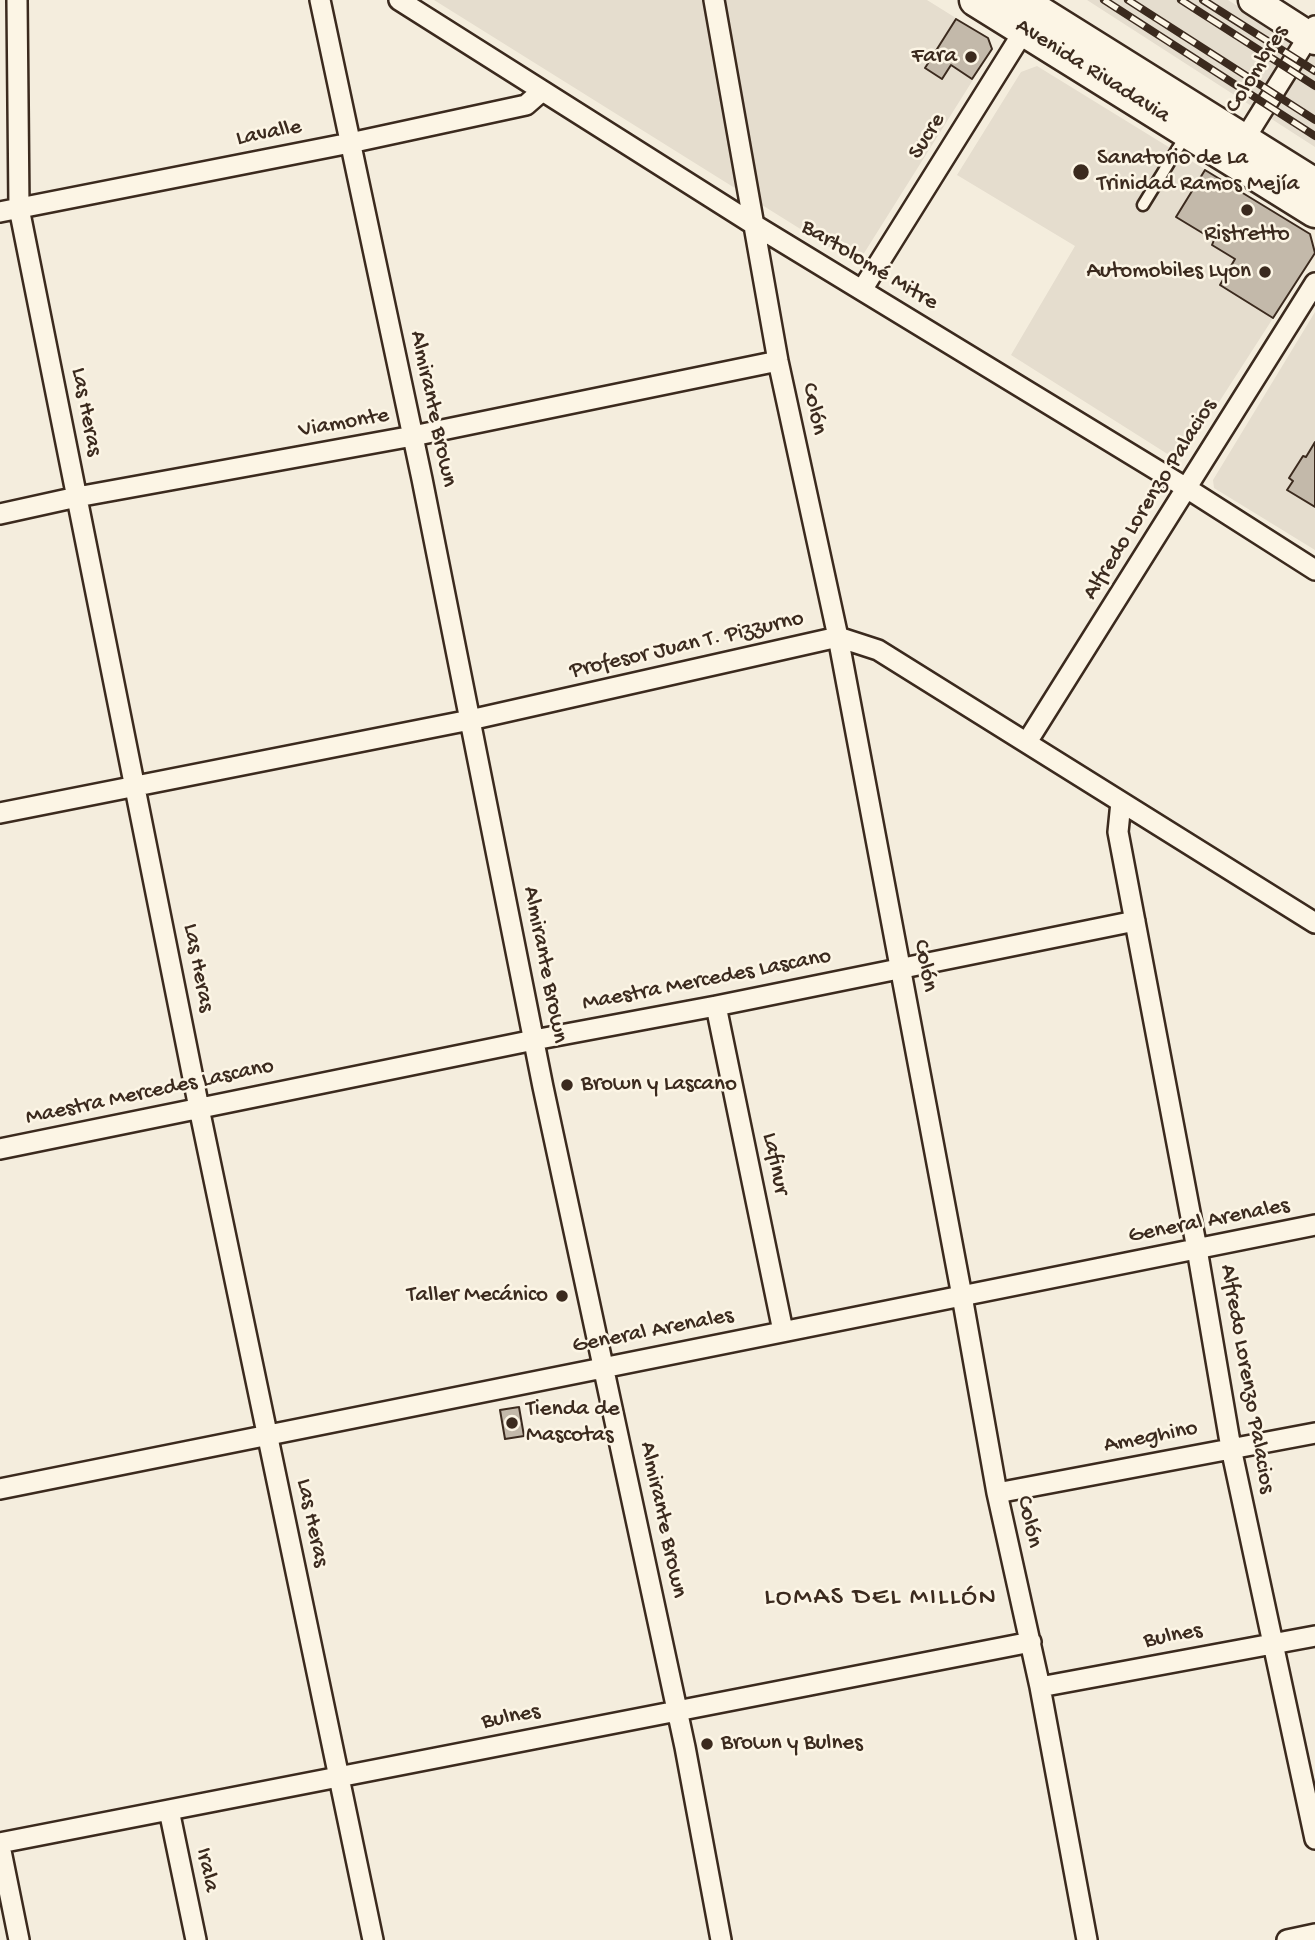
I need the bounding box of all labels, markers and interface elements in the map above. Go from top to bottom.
street label: Avenida Rivadavia [1010,13,1174,131]
street label: Colombres [1220,21,1296,119]
place label: Fara [912,43,957,71]
marker: Fara [963,49,979,65]
street label: Sucre [903,109,953,165]
street label: Lavalle [234,114,304,154]
place label: Sanatorio de La Trinidad Ramos Mejía [1097,145,1299,199]
marker: Sanatorio de La Trinidad Ramos Mejía [1071,162,1091,182]
marker: Ristretto [1239,202,1255,218]
street label: Bartolomé Mitre [795,214,943,318]
place label: Ristretto [1204,221,1290,249]
place label: Automobiles Lyon [1086,258,1251,286]
marker: Automobiles Lyon [1257,264,1273,280]
street label: Almirante Brown [402,328,462,490]
street label: Las Heras [63,365,107,459]
street label: Colón [794,381,832,437]
street label: Alfredo Lorenzo Palacios [1078,394,1224,606]
street label: Viamonte [297,403,391,445]
street label: Profesor Juan T. Pizzurno [567,606,807,686]
street label: Almirante Brown [515,884,573,1046]
street label: Las Heras [175,921,219,1015]
street label: Colón [905,938,943,994]
street label: Maestra Mercedes Lascano [580,943,834,1019]
street label: Maestra Mercedes Lascano [23,1053,277,1133]
place label: Brown y Lascano [581,1071,737,1099]
marker: Brown y Lascano [559,1077,575,1093]
street label: Lafinur [754,1130,794,1198]
street label: General Arenales [1126,1193,1292,1251]
street label: Alfredo Lorenzo Palacios [1212,1262,1280,1496]
place label: Taller Mecánico [407,1282,548,1310]
marker: Taller Mecánico [554,1288,570,1304]
street label: General Arenales [570,1303,736,1361]
place label: Tienda de Mascotas [526,1396,620,1450]
marker: Tienda de Mascotas [504,1415,520,1431]
street label: Ameghino [1102,1415,1200,1461]
street label: Almirante Brown [632,1439,692,1601]
street label: Las Heras [288,1476,334,1570]
street label: Colón [1009,1493,1047,1551]
district label: LOMAS DEL MILLÓN [766,1583,996,1615]
street label: Bulnes [1141,1618,1205,1656]
street label: Bulnes [479,1699,543,1737]
place label: Brown y Bulnes [721,1730,863,1758]
marker: Brown y Bulnes [699,1736,715,1752]
street label: Irala [188,1845,224,1895]

